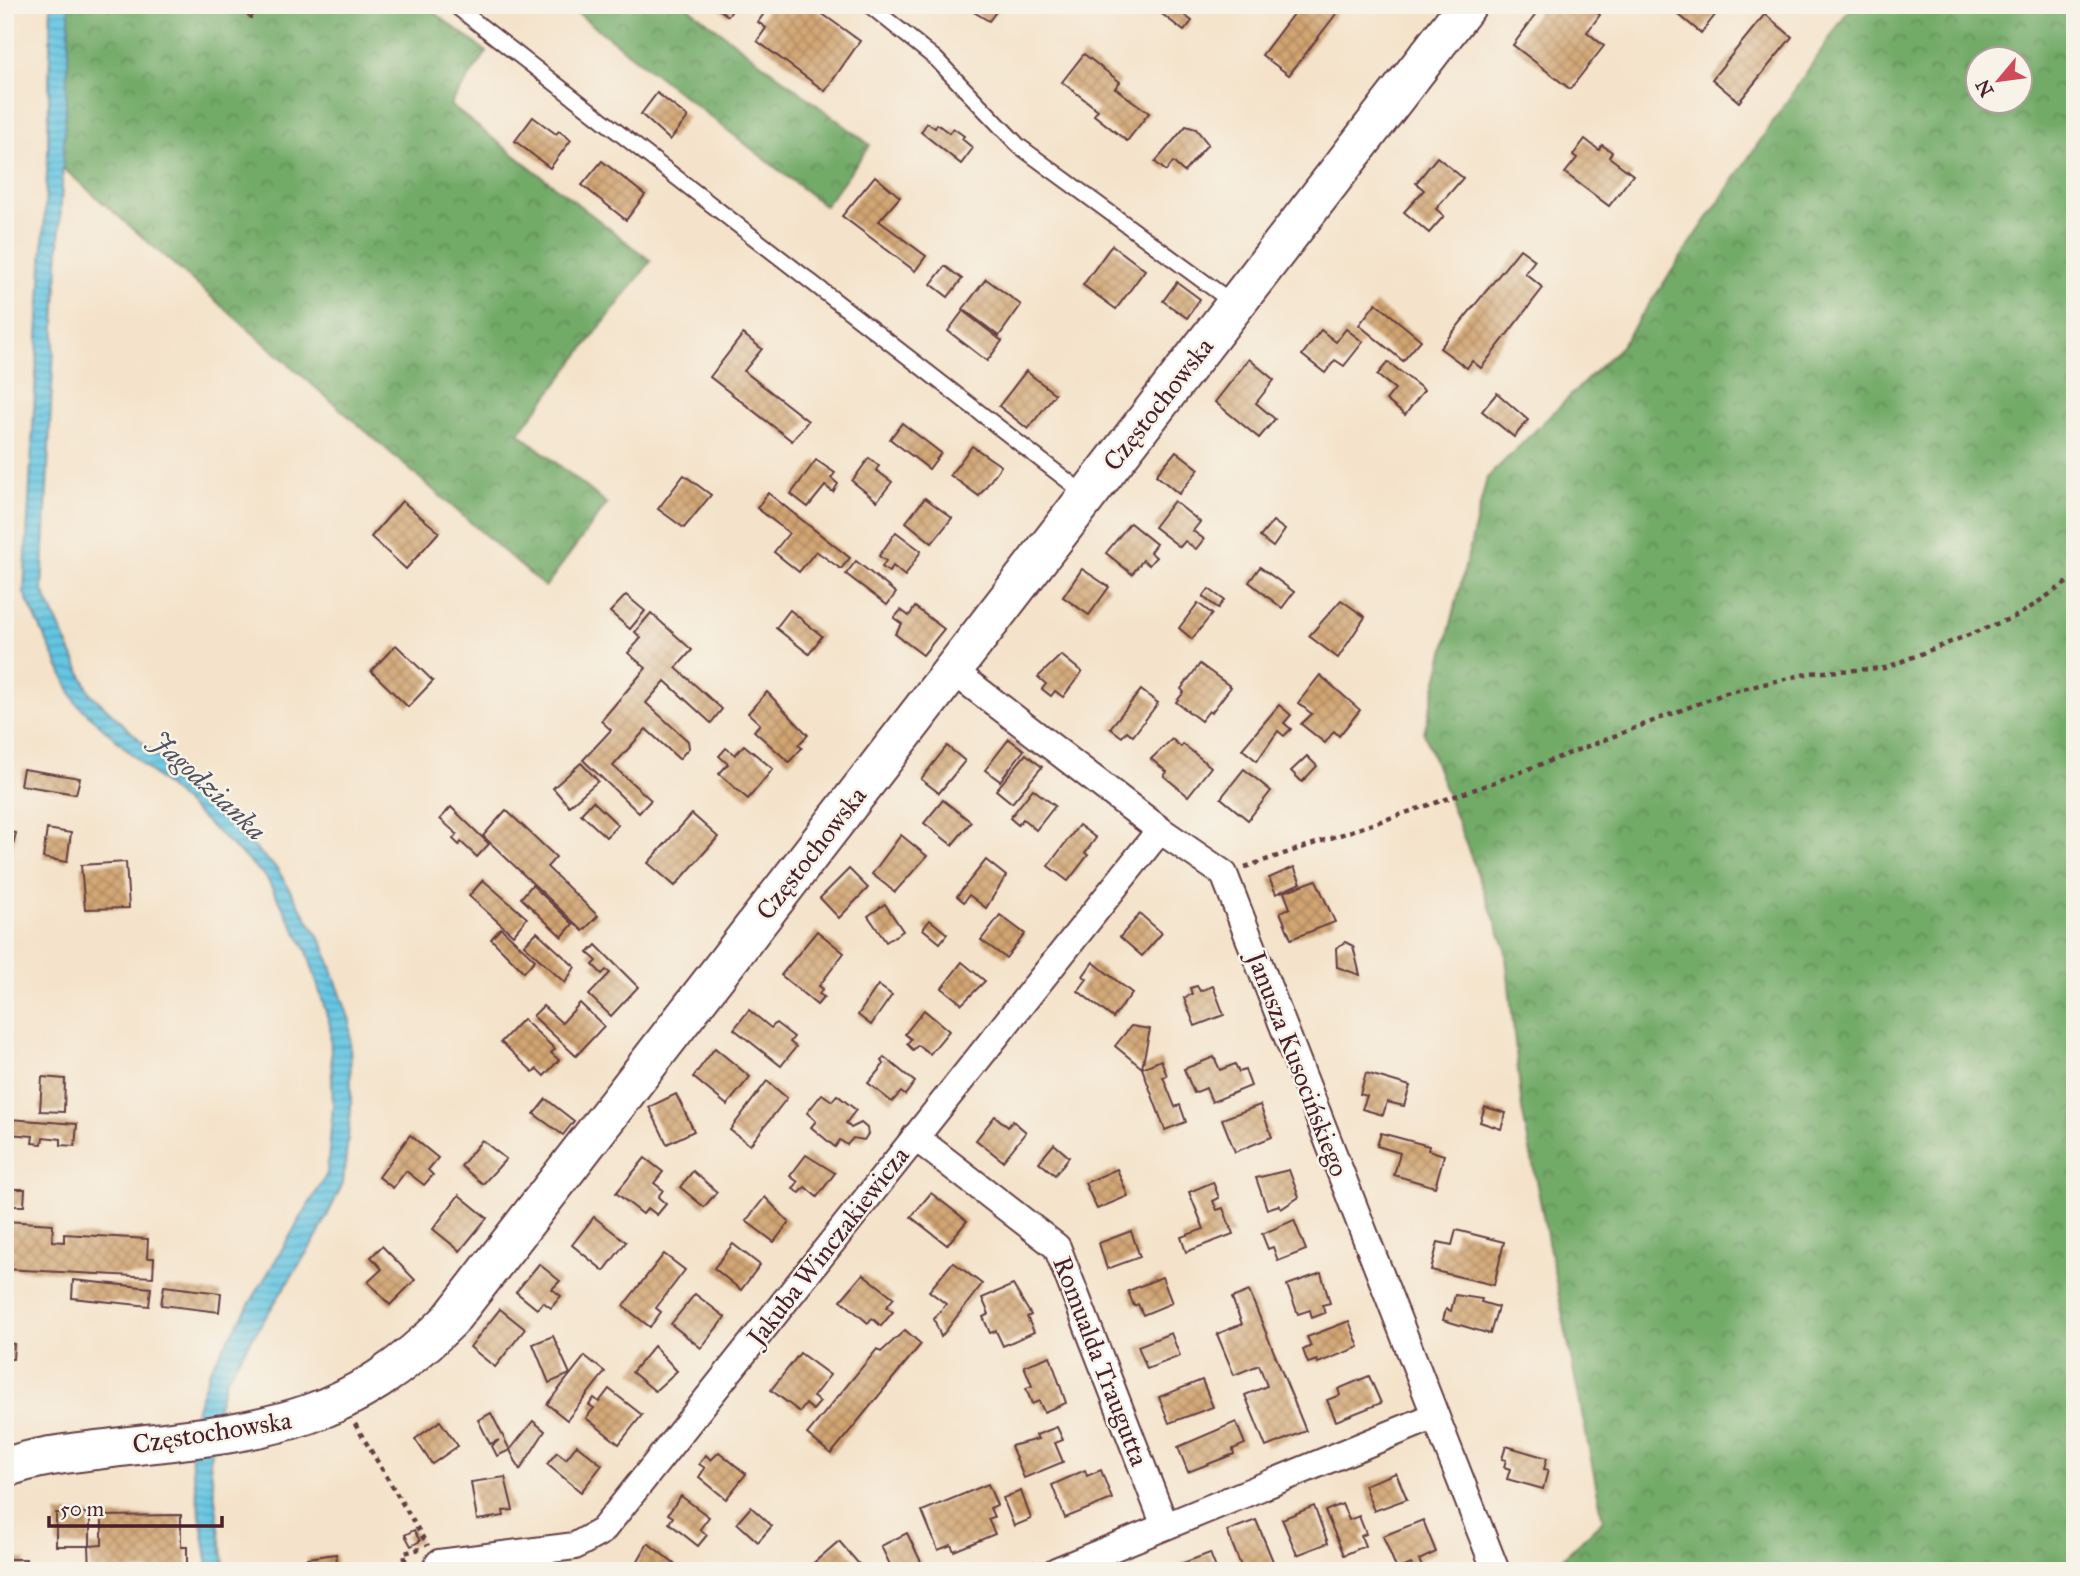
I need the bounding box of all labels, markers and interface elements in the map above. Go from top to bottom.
north arrow [1965,46,2035,116]
text: N [1971,75,1999,101]
street label: Częstochowska [1096,331,1220,477]
water label: Jagodzianka [142,722,274,848]
street label: Częstochowska [749,780,873,926]
street label: Janusza Kusocińskiego [1239,944,1356,1181]
street label: Jakuba Winczakiewicza [738,1140,916,1354]
street label: Romualda Traugutta [1046,1252,1156,1470]
street label: Częstochowska [130,1404,294,1460]
scale bar [49,1485,222,1529]
text: 50 m [60,1496,105,1522]

